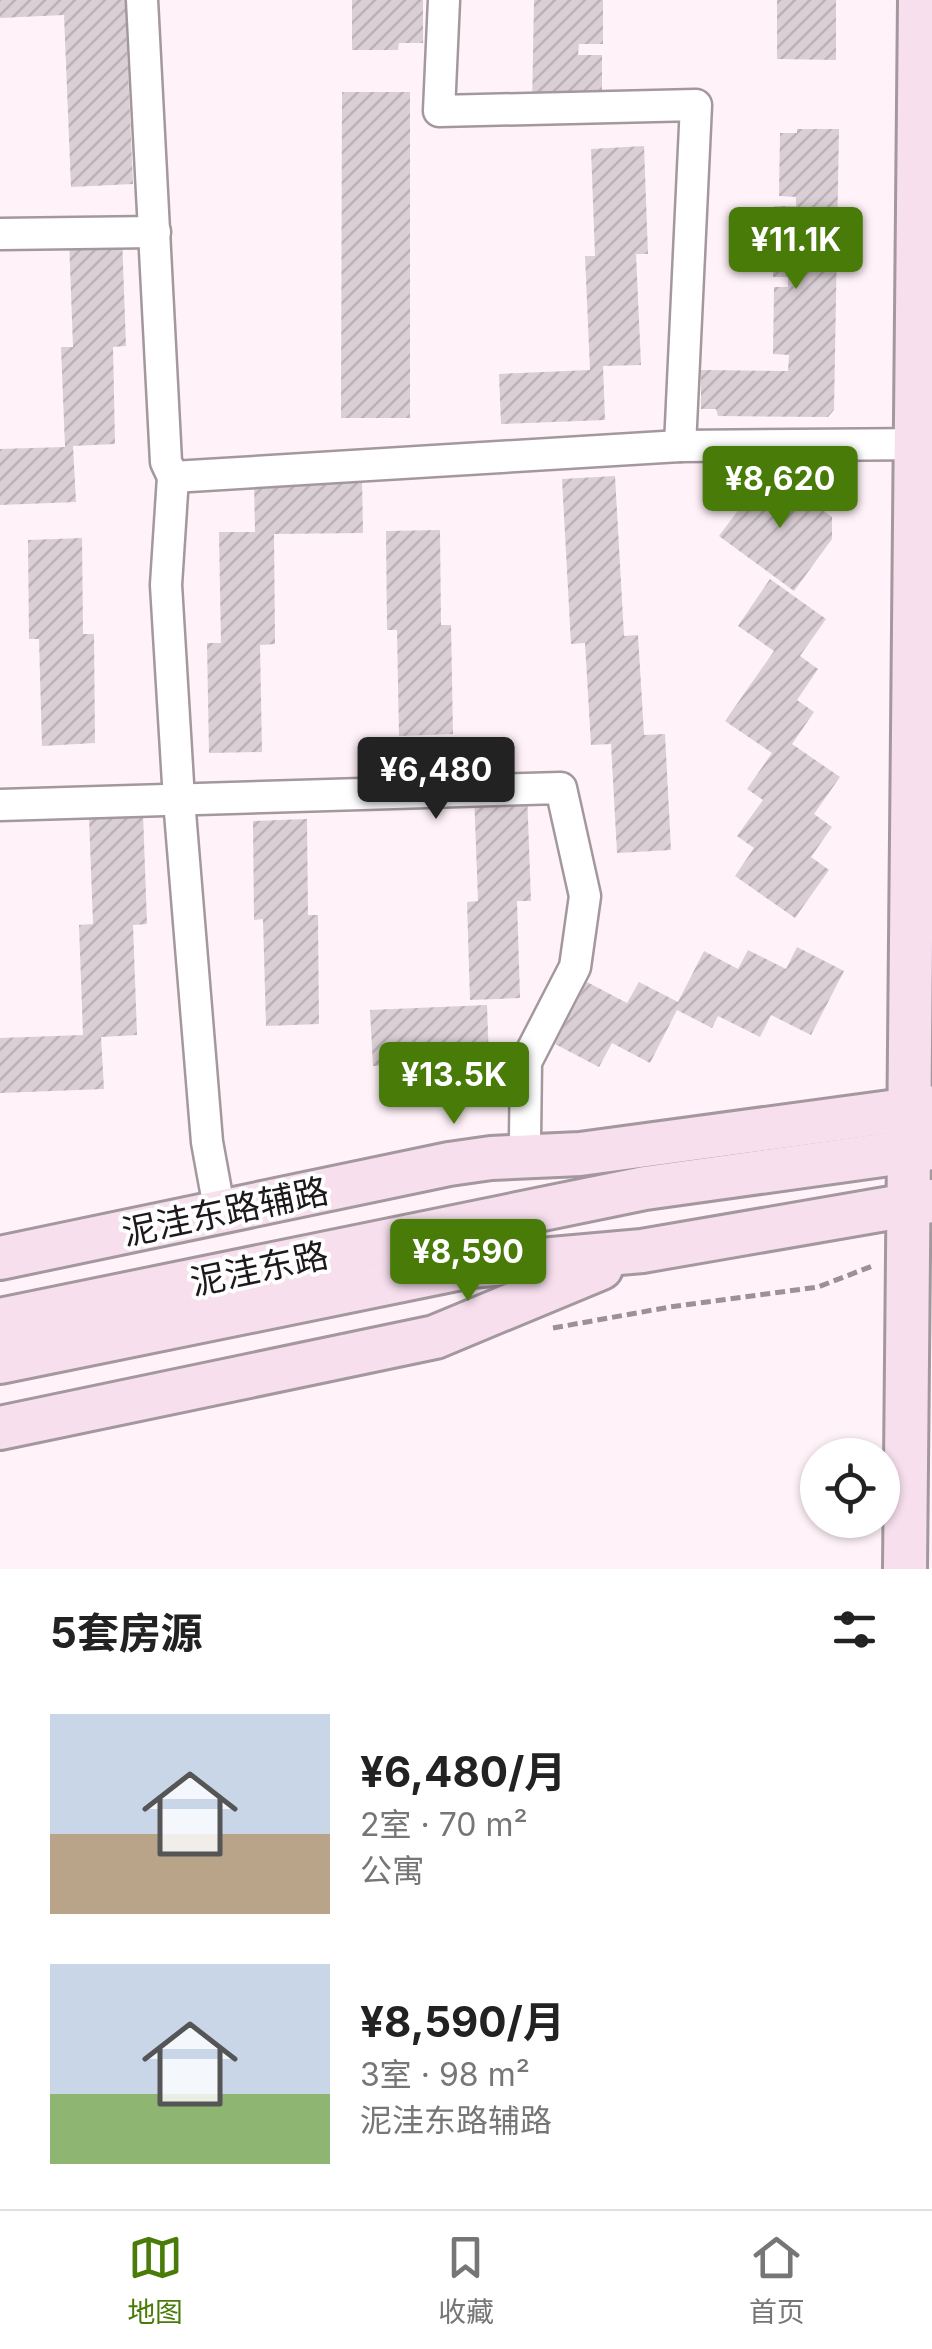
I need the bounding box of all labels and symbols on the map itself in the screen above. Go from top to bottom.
pin: ¥11.1K [715,207,877,292]
pin: ¥8,620 [699,446,861,531]
pin: ¥6,480 [355,737,517,822]
pin: ¥13.5K [373,1042,535,1127]
street label: 泥洼东路辅路 [118,1169,332,1253]
pin: ¥8,590 [387,1219,549,1304]
street label: 泥洼东路 [186,1233,332,1303]

